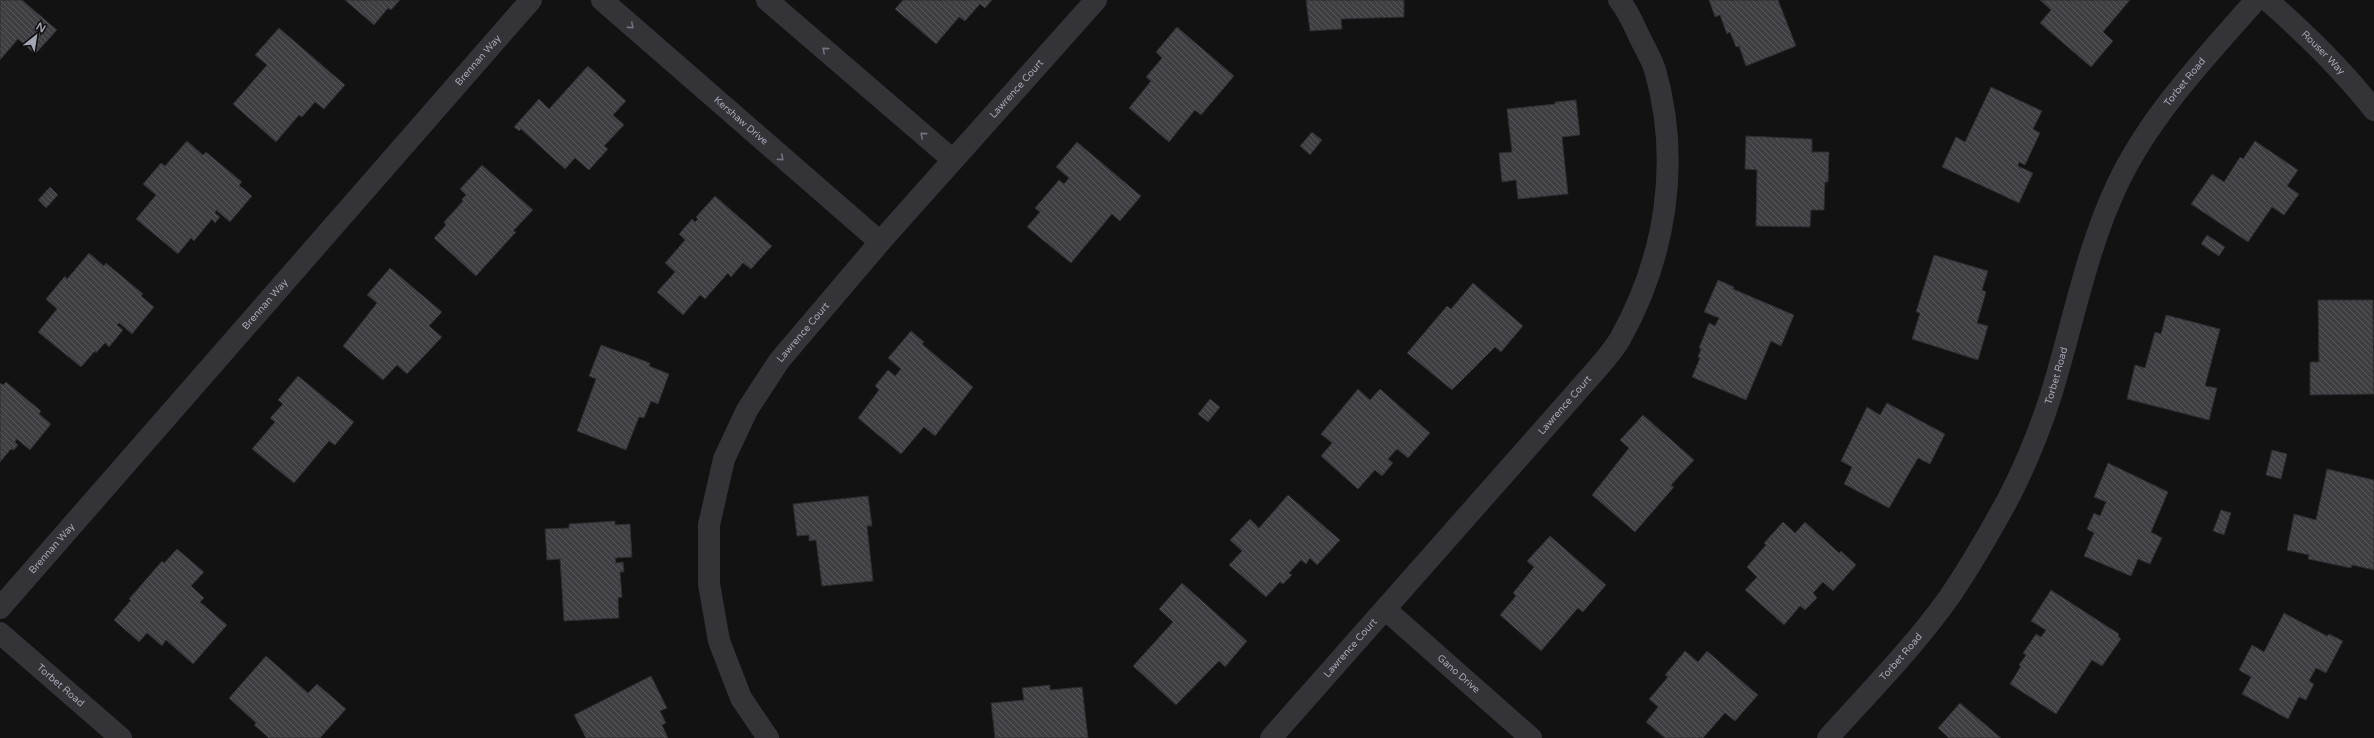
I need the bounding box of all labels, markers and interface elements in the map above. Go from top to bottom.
north arrow [16,16,56,56]
text: N [34,20,48,36]
one-way arrow [627,21,634,28]
street label: Rouser Way [2299,28,2348,78]
street label: Brennan Way [453,32,504,88]
one-way arrow [822,47,830,54]
street label: Torbet Road [2162,55,2208,109]
street label: Lawrence Court [987,57,1046,121]
street label: Kershaw Drive [711,94,771,148]
one-way arrow [921,132,928,139]
one-way arrow [777,153,784,160]
street label: Brennan Way [240,276,291,332]
street label: Lawrence Court [774,300,832,365]
street label: Torbet Road [2042,346,2070,406]
street label: Lawrence Court [1536,373,1594,437]
street label: Brennan Way [27,520,78,576]
street label: Lawrence Court [1321,616,1380,680]
street label: Torbet Road [1877,631,1925,683]
street label: Gano Drive [1435,652,1482,696]
street label: Torbet Road [34,662,87,709]

